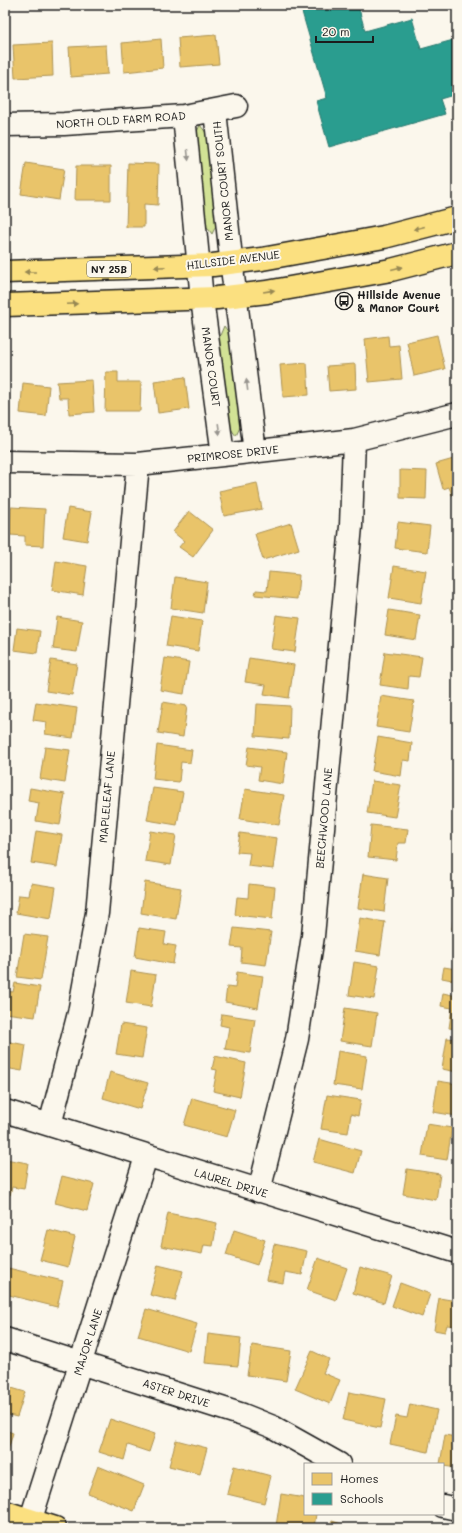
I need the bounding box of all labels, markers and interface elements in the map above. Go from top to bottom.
scale bar [316,18,373,44]
text: 20 m [322,23,350,39]
street label: NORTH OLD FARM ROAD [56,107,186,132]
street label: MANOR COURT SOUTH [209,120,236,242]
one-way arrow [185,149,191,161]
one-way arrow [413,225,425,231]
street label: HILLSIDE AVENUE [186,246,280,273]
road number: NY 25B [87,261,131,277]
one-way arrow [154,264,166,271]
one-way arrow [392,265,404,271]
one-way arrow [23,269,36,275]
place label: Hillside Avenue & Manor Court [357,287,441,315]
one-way arrow [263,288,276,294]
bus stop icon: Hillside Avenue & Manor Court [334,291,354,311]
one-way arrow [66,301,78,308]
street label: MANOR COURT [198,326,225,408]
one-way arrow [244,379,250,391]
one-way arrow [216,423,222,435]
street label: PRIMROSE DRIVE [186,441,279,466]
street label: MAPLELEAF LANE [95,750,118,844]
street label: BEECHWOOD LANE [312,767,335,869]
street label: LAUREL DRIVE [193,1164,270,1201]
street label: MAJOR LANE [70,1306,105,1377]
street label: ASTER DRIVE [141,1375,212,1410]
legend [304,1463,444,1515]
text: Homes [340,1470,379,1486]
text: Schools [340,1490,384,1506]

